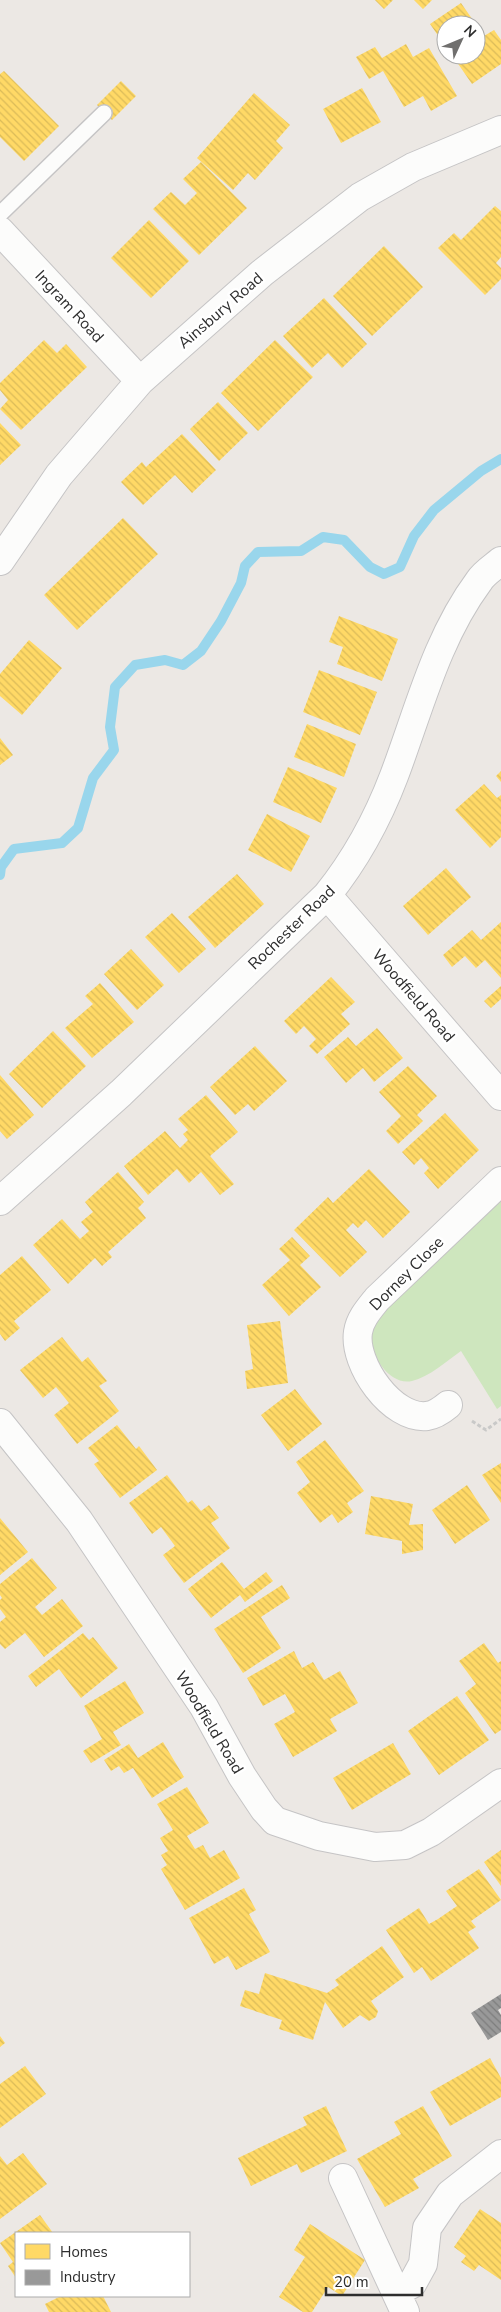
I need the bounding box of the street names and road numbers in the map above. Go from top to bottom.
street label: Ingram Road [30,266,109,348]
street label: Ainsbury Road [173,268,268,354]
street label: Rochester Road [243,881,340,975]
street label: Woodfield Road [367,944,460,1047]
street label: Dorney Close [365,1232,449,1316]
street label: Woodfield Road [170,1667,249,1778]

